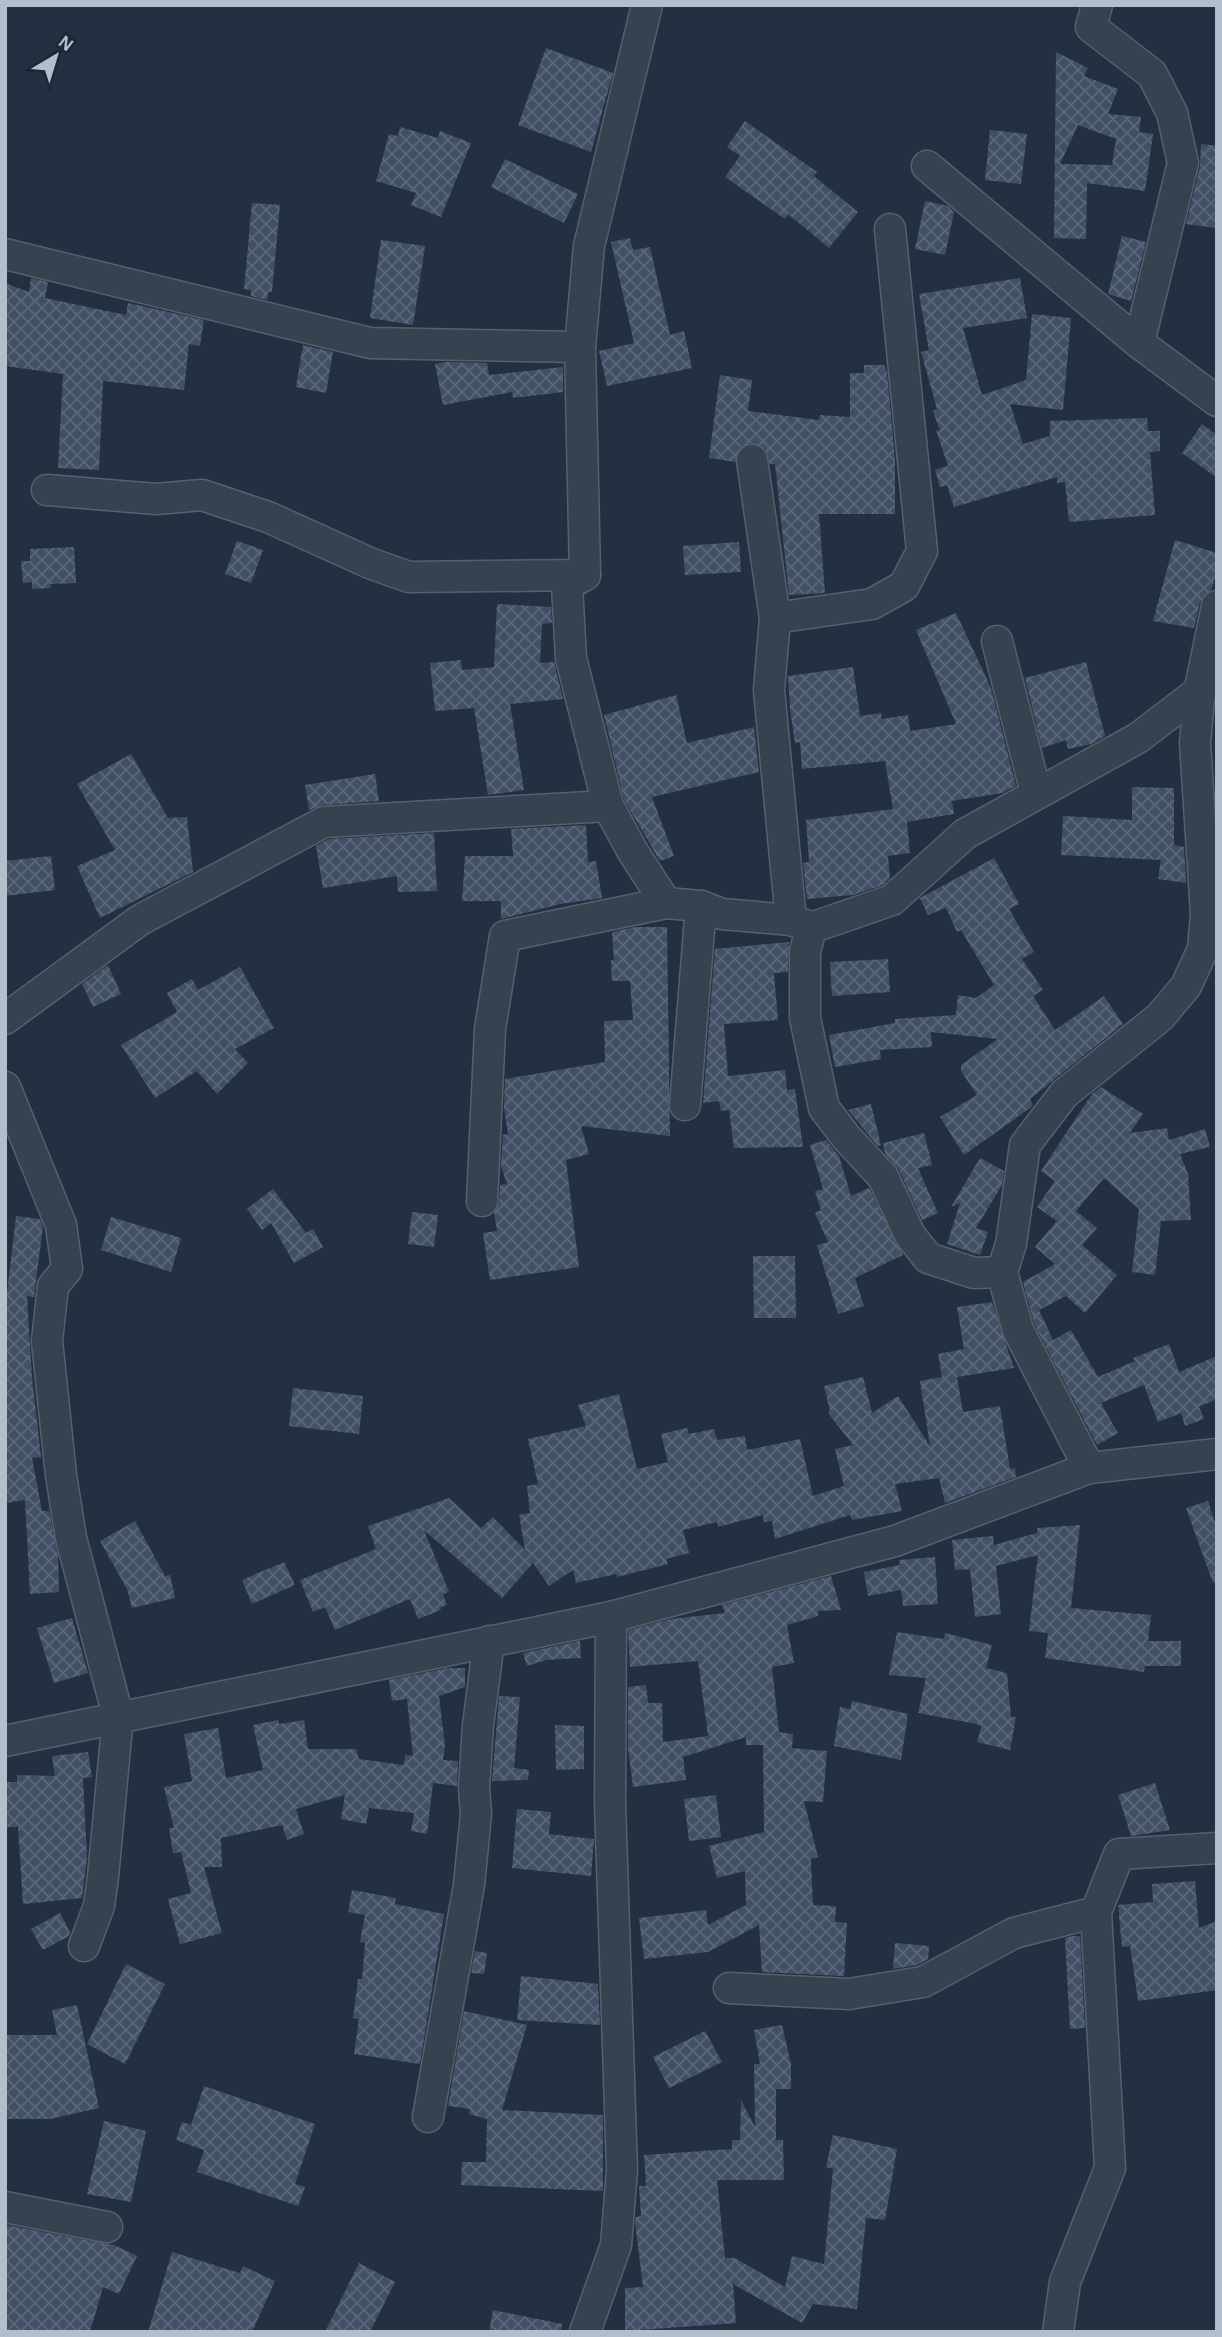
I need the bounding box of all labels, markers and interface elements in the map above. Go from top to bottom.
north arrow [21,21,91,91]
text: N [54,32,77,55]

